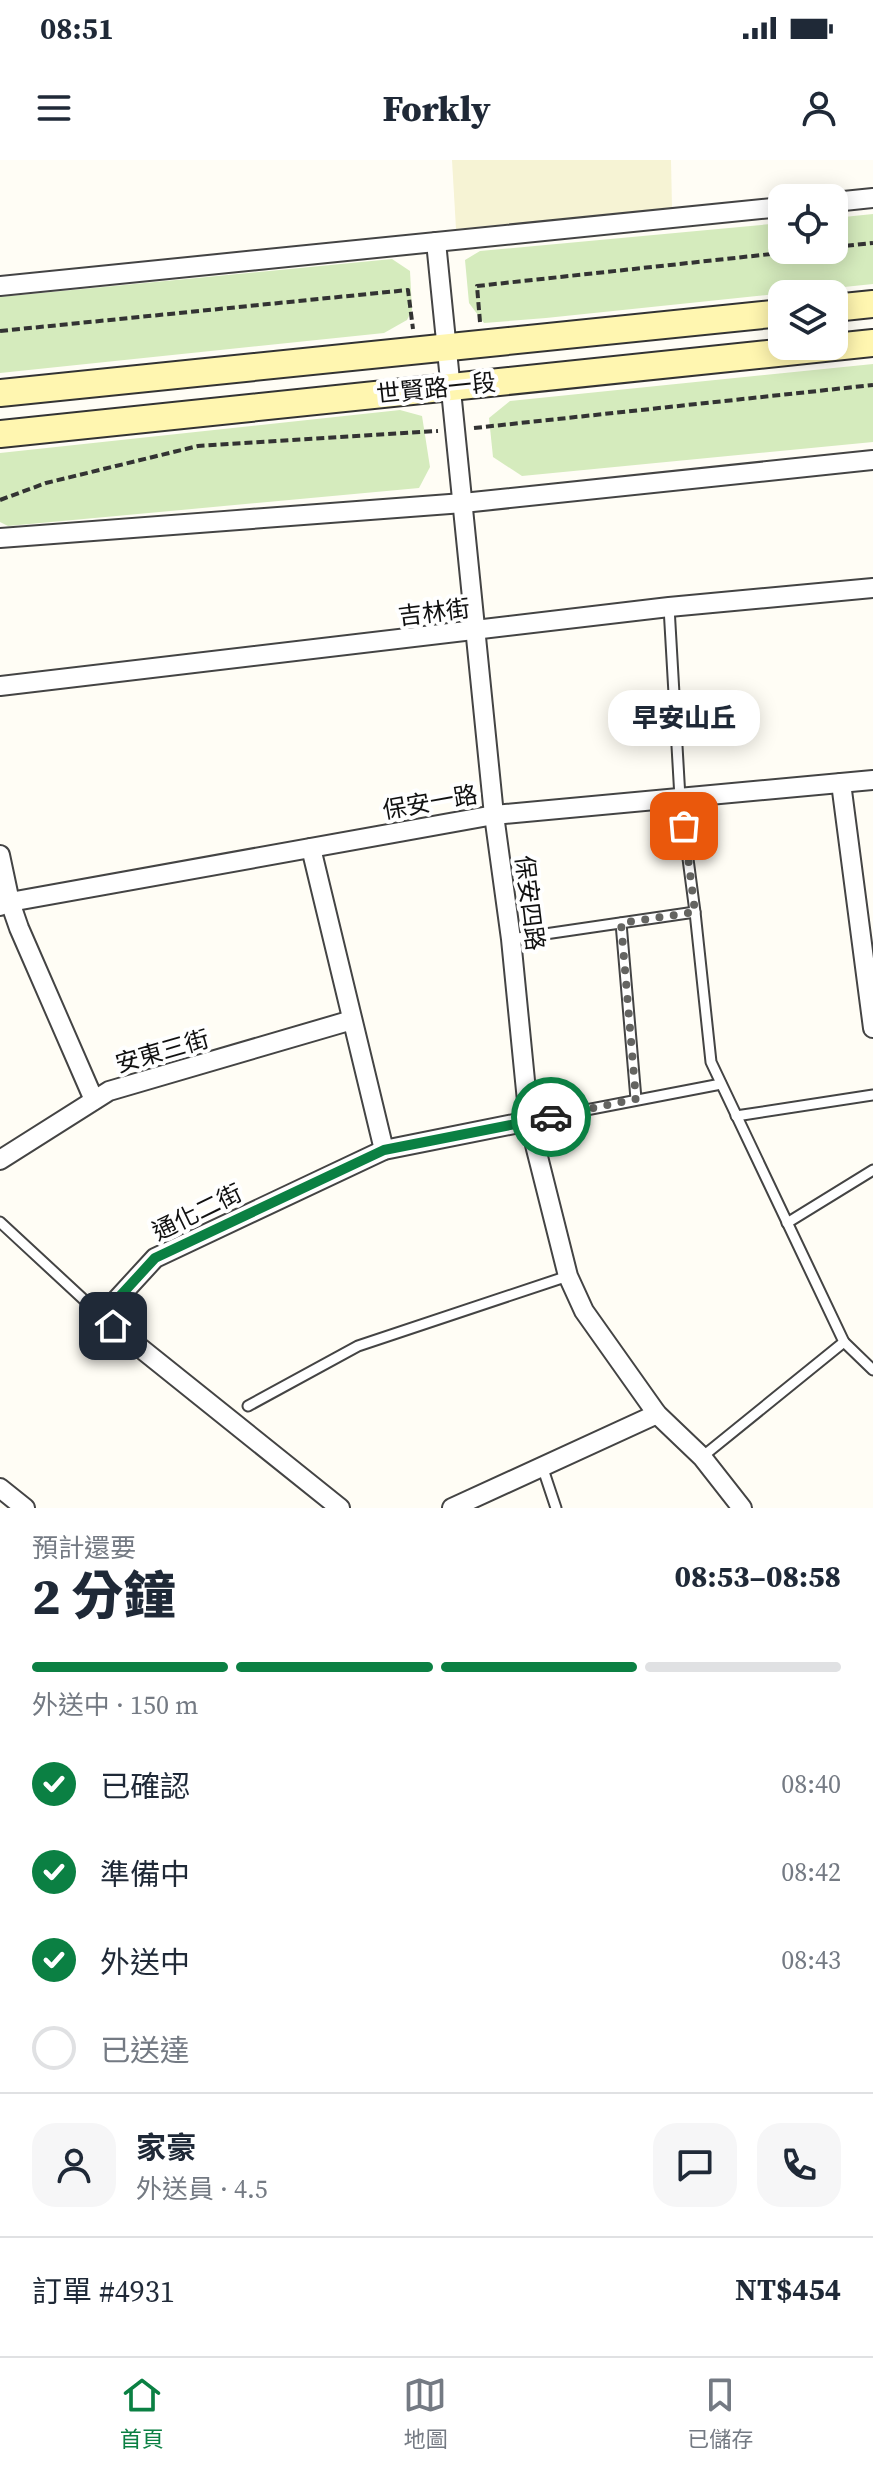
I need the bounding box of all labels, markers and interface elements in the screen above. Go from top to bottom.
text: 08:51 [40,8,114,49]
text: Forkly [382,84,491,133]
icon: menu [32,86,76,130]
icon: person [797,86,841,130]
map controls [768,184,848,360]
button: locate [768,184,848,264]
button: layers [768,280,848,360]
street label: 世賢路一段 [375,365,497,411]
street label: 吉林街 [396,591,472,633]
callout: 早安山丘 [608,690,760,746]
text: 早安山丘 [632,700,736,736]
street label: 保安一路 [380,777,480,827]
pin [650,792,718,860]
icon: bag [662,804,706,848]
street label: 保安四路 [508,853,552,953]
street label: 安東三街 [111,1022,213,1080]
courier [511,1077,591,1157]
icon: car [529,1095,573,1139]
street label: 通化二街 [147,1176,247,1248]
pin [79,1292,147,1360]
icon: home [91,1304,135,1348]
text: 預計還要 [32,1530,136,1566]
text: 08:53–08:58 [674,1556,841,1597]
text: 2 分鐘 [32,1560,176,1631]
text: 外送中 · 150 m [32,1687,198,1723]
icon: check [32,1762,76,1806]
text: 已確認 [100,1766,190,1807]
text: 08:40 [781,1766,841,1802]
icon: check [32,1850,76,1894]
text: 準備中 [100,1854,190,1895]
text: 08:42 [781,1854,841,1890]
icon: check [32,1938,76,1982]
text: 外送中 [100,1942,190,1983]
text: 08:43 [781,1942,841,1978]
text: 已送達 [100,2030,190,2071]
button: person [32,2123,116,2207]
button: chat [653,2123,737,2207]
button: phone [757,2123,841,2207]
text: 家豪 [136,2127,196,2168]
text: 外送員 · 4.5 [136,2171,268,2207]
text: NT$454 [735,2269,841,2310]
text: 訂單 #4931 [32,2271,175,2312]
tab: 首頁 [120,2373,164,2454]
tab: 地圖 [403,2373,447,2454]
tab: 已儲存 [687,2373,753,2454]

